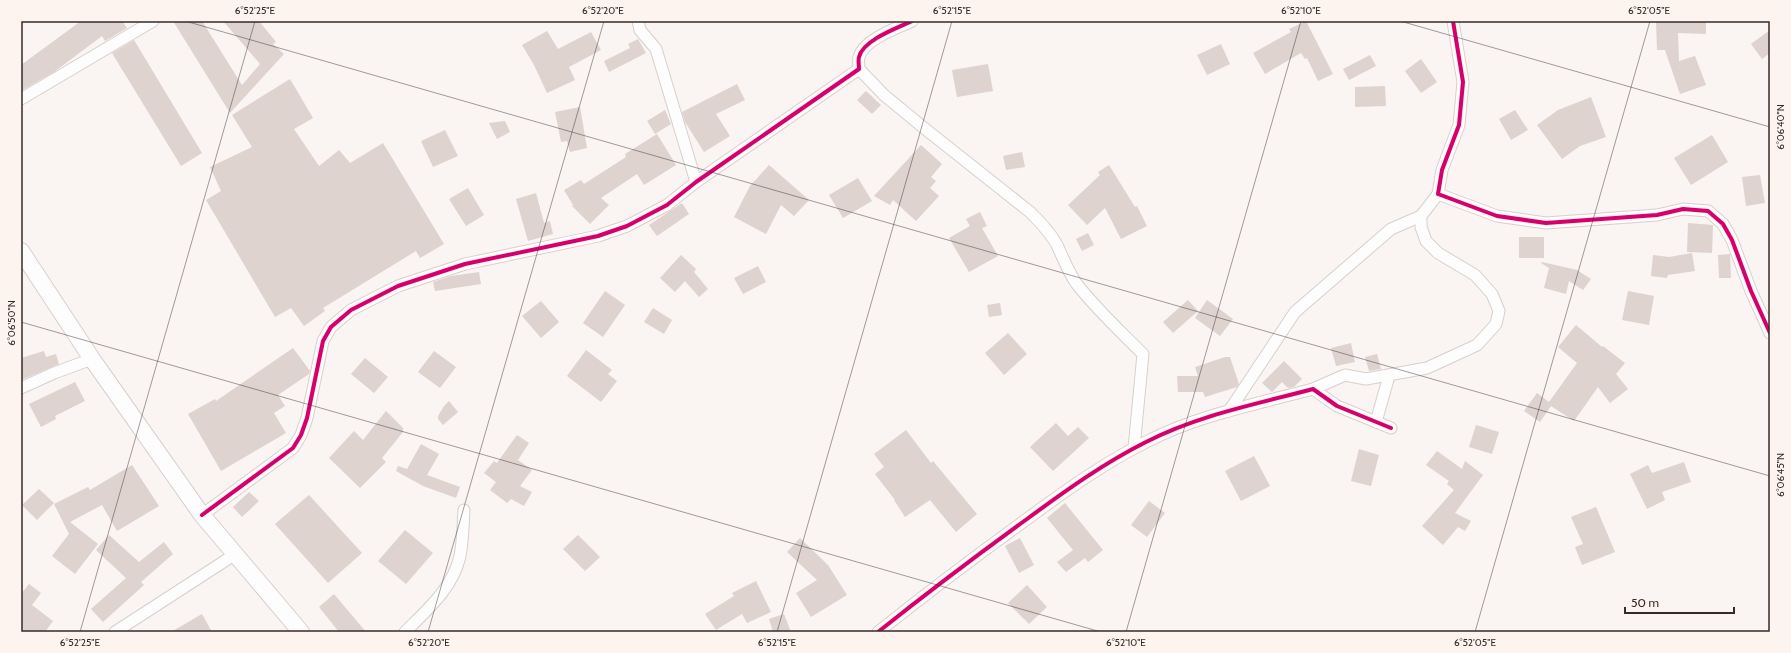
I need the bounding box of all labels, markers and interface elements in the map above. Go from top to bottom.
text: 6°52'25"E [235,4,276,17]
text: 6°52'20"E [582,4,624,17]
text: 6°52'15"E [933,4,972,17]
text: 6°52'10"E [1281,4,1321,17]
text: 6°52'05"E [1628,4,1670,17]
text: 6°06'40"N [1774,104,1787,150]
text: 6°06'50"N [5,300,18,346]
text: 6°06'45"N [1774,453,1787,497]
scale bar [1625,589,1734,615]
text: 50 m [1631,595,1659,610]
text: 6°52'25"E [60,636,101,649]
text: 6°52'20"E [408,636,450,649]
text: 6°52'15"E [758,636,797,649]
text: 6°52'10"E [1106,636,1146,649]
text: 6°52'05"E [1454,636,1496,649]

